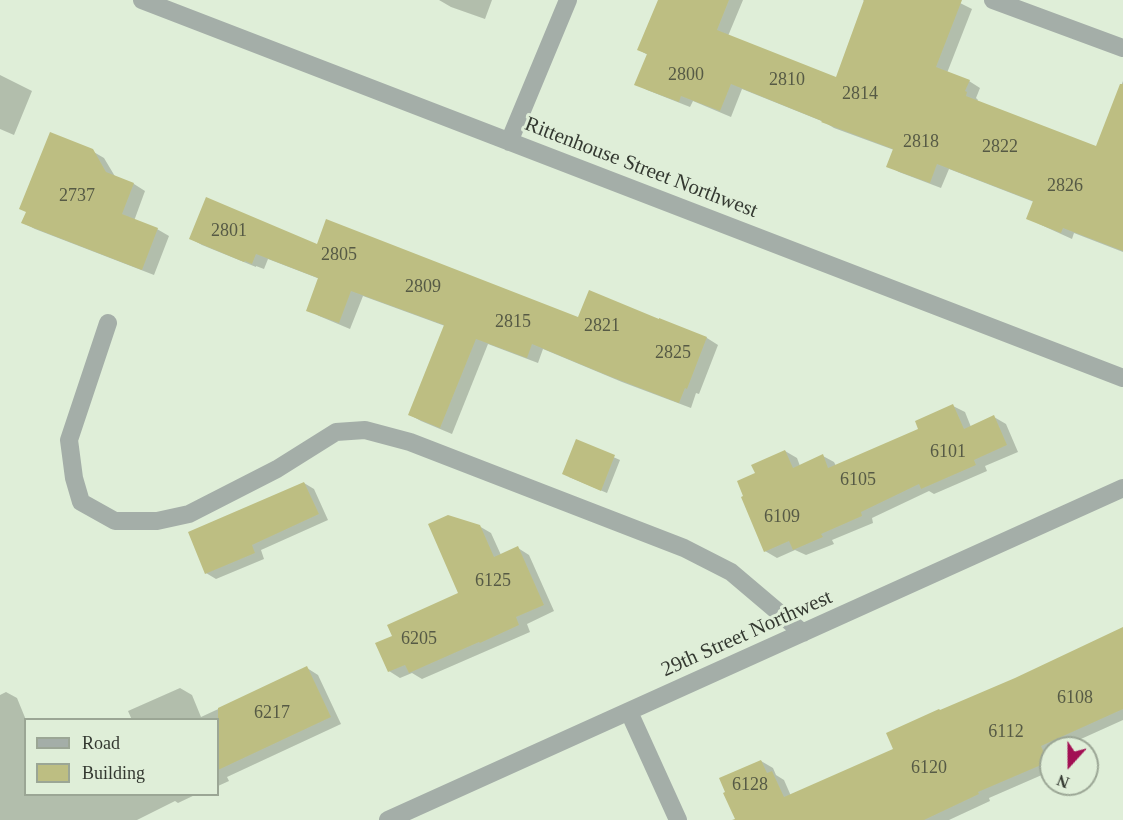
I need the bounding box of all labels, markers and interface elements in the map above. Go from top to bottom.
house number: 2800 [668,64,704,86]
house number: 2810 [769,69,805,91]
house number: 2814 [842,83,878,105]
street label: Rittenhouse Street Northwest [521,112,761,224]
house number: 2818 [903,131,939,153]
house number: 2822 [982,136,1018,158]
house number: 2826 [1047,175,1083,197]
house number: 2737 [59,185,95,207]
house number: 2801 [211,220,247,242]
house number: 2805 [321,244,357,266]
house number: 2809 [405,276,441,298]
house number: 2815 [495,311,531,333]
house number: 2821 [584,315,620,337]
house number: 2825 [655,342,691,364]
house number: 6101 [930,441,966,463]
house number: 6105 [840,469,876,491]
house number: 6109 [764,506,800,528]
house number: 6125 [475,570,511,592]
street label: 29th Street Northwest [658,585,836,683]
house number: 6205 [401,628,437,650]
house number: 6108 [1057,687,1093,709]
house number: 6217 [254,702,290,724]
legend [24,718,219,796]
house number: 6112 [988,721,1024,743]
text: Road [82,733,120,753]
north arrow [1039,736,1099,796]
house number: 6120 [911,757,947,779]
text: Building [82,763,145,783]
text: N [1055,771,1072,791]
house number: 6128 [732,774,768,796]

